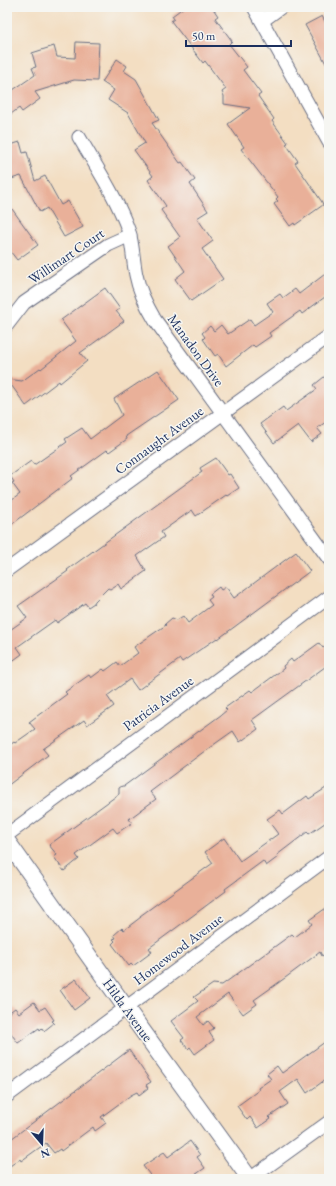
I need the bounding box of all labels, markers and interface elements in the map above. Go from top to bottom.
scale bar [186,22,291,48]
text: 50 m [192,28,216,44]
street label: Willimart Court [25,224,108,288]
street label: Manadon Drive [164,310,229,390]
street label: Connaught Avenue [111,401,207,478]
street label: Patricia Avenue [119,671,197,735]
street label: Homewood Avenue [130,909,227,989]
street label: Hilda Avenue [99,975,157,1046]
north arrow [22,1124,62,1164]
text: N [39,1145,52,1162]

